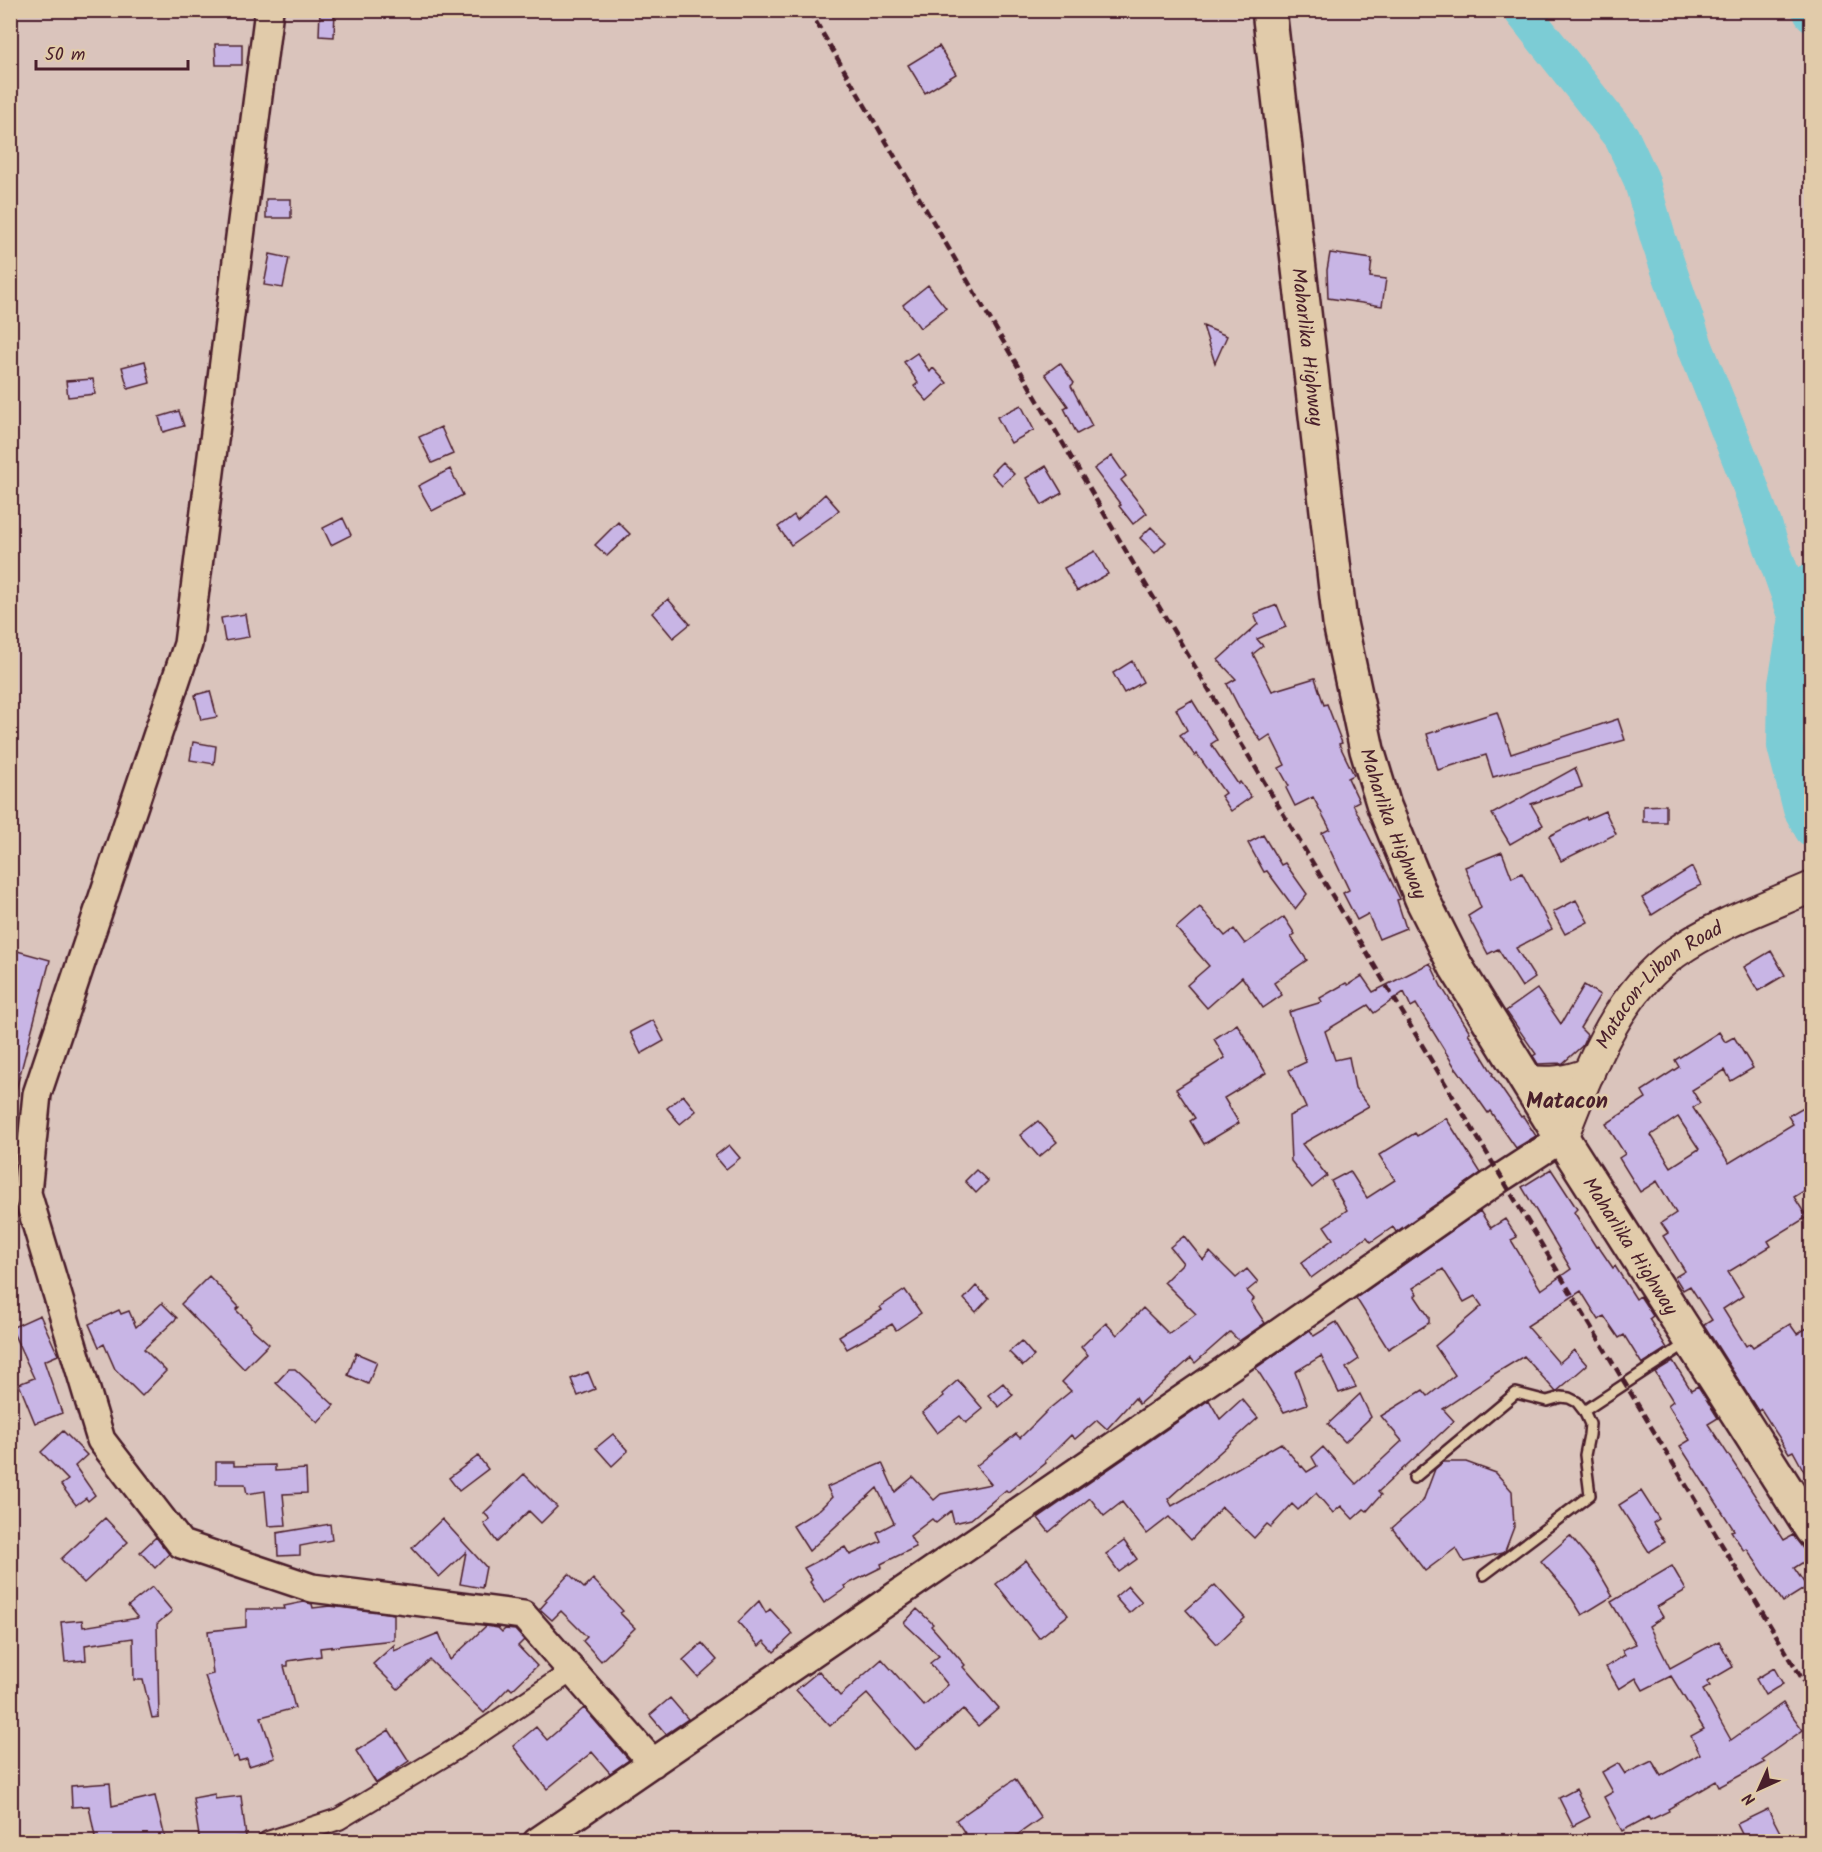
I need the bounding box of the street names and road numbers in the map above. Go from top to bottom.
street label: Maharlika Highway [1281,266,1331,428]
street label: Maharlika Highway [1349,745,1435,905]
street label: Matacon-Libon Road [1588,913,1730,1055]
street label: Maharlika Highway [1573,1171,1686,1323]

